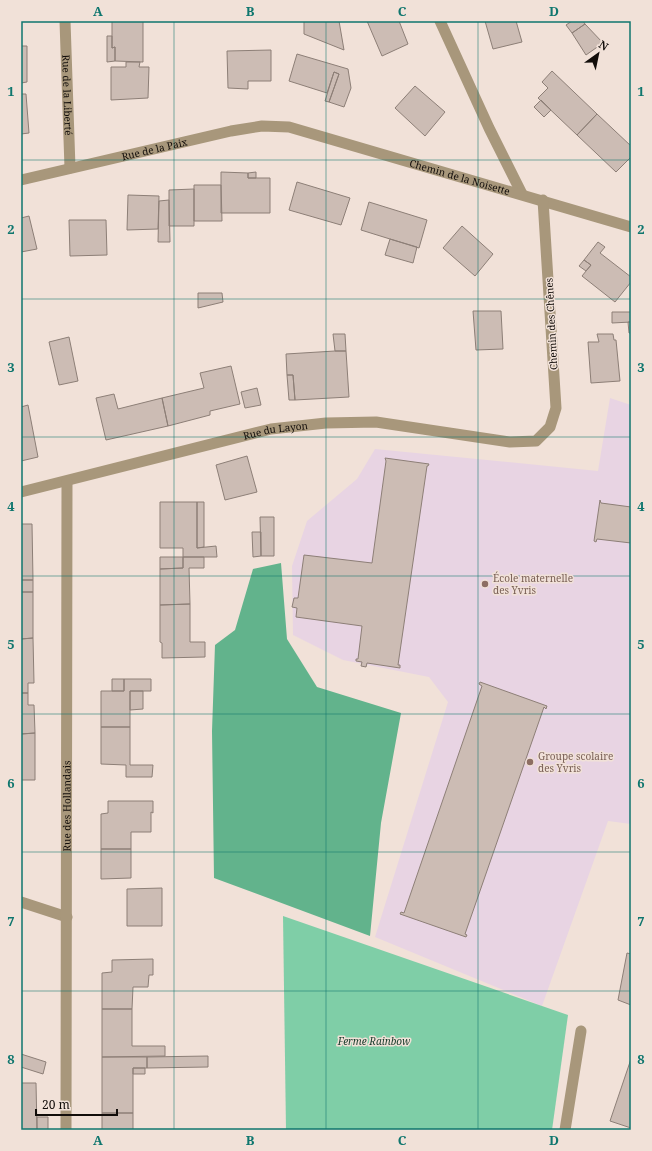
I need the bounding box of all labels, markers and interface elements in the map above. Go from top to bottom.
text: A [93,2,103,20]
text: B [246,2,255,20]
text: C [398,2,407,20]
text: D [549,2,559,20]
north arrow [578,34,618,74]
text: N [596,37,612,54]
street label: Rue de la Liberté [59,54,76,136]
text: 1 [7,82,15,100]
text: 1 [637,82,645,100]
street label: Rue de la Paix [120,134,189,163]
street label: Chemin de la Noisette [408,156,512,198]
text: 2 [7,220,15,238]
text: 2 [637,220,645,238]
street label: Chemin des Chênes [542,277,560,370]
text: 3 [7,358,15,376]
text: 3 [637,358,645,376]
street label: Rue du Layon [242,418,309,443]
text: 4 [7,497,15,515]
text: 4 [637,497,645,515]
place label: École maternelle des Yvris [493,571,573,597]
marker: École maternelle des Yvris [480,579,490,589]
text: 5 [7,635,15,653]
text: 5 [637,635,645,653]
place label: Groupe scolaire des Yvris [538,749,613,775]
marker: Groupe scolaire des Yvris [525,757,535,767]
street label: Rue des Hollandais [59,760,74,852]
text: 6 [7,774,15,792]
text: 6 [637,774,645,792]
text: 7 [7,912,15,930]
text: 7 [637,912,645,930]
park label: Ferme Rainbow [337,1034,410,1048]
text: 8 [7,1050,15,1068]
text: 8 [637,1050,645,1068]
scale bar [36,1091,117,1117]
text: 20 m [42,1096,70,1113]
text: A [93,1131,103,1149]
text: B [246,1131,255,1149]
text: C [398,1131,407,1149]
text: D [549,1131,559,1149]

